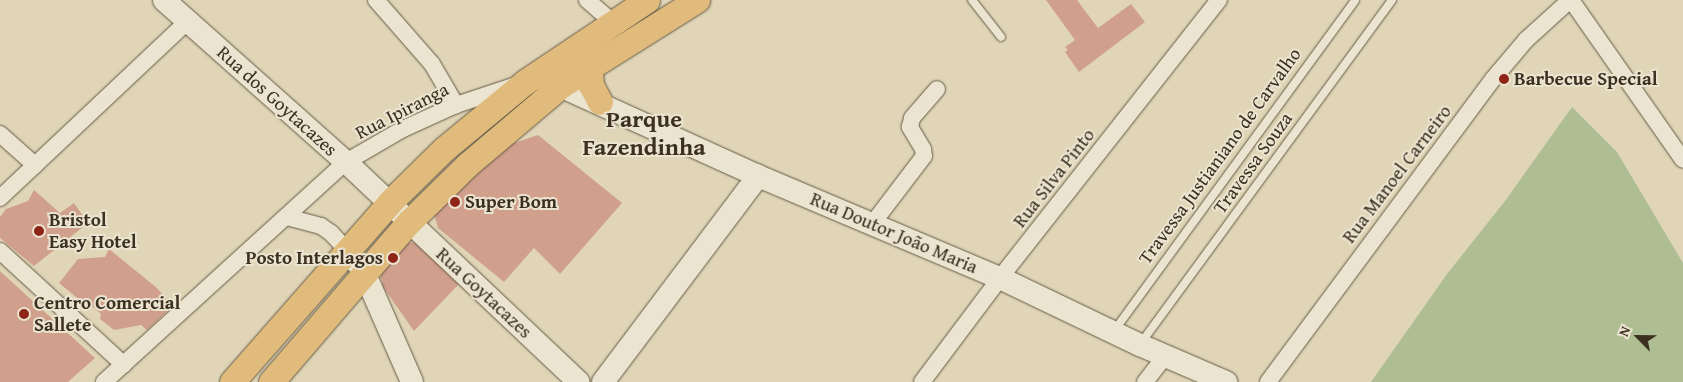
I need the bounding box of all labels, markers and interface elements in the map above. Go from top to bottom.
street label: Rua dos Goytacazes [212,41,342,161]
street label: Travessa Justianiano de Carvalho [1134,43,1306,269]
place label: Barbecue Special [1514,68,1658,90]
marker: Barbecue Special [1498,73,1510,85]
street label: Rua Ipiranga [352,78,452,144]
street label: Rua Manoel Carneiro [1338,100,1456,248]
district label: Parque Fazendinha [582,105,706,161]
street label: Travessa Souza [1209,108,1297,218]
street label: Rua Silva Pinto [1008,124,1100,232]
street label: Rua Doutor João Maria [807,187,981,279]
place label: Super Bom [465,191,557,213]
marker: Super Bom [449,196,461,208]
place label: Bristol Easy Hotel [49,209,137,253]
marker: Bristol Easy Hotel [33,225,45,237]
street label: Rua Goytacazes [431,243,537,343]
place label: Posto Interlagos [245,247,383,269]
marker: Posto Interlagos [387,252,399,264]
place label: Centro Comercial Sallete [34,292,180,336]
marker: Centro Comercial Sallete [18,308,30,320]
north arrow [1613,312,1663,362]
text: N [1613,323,1635,339]

